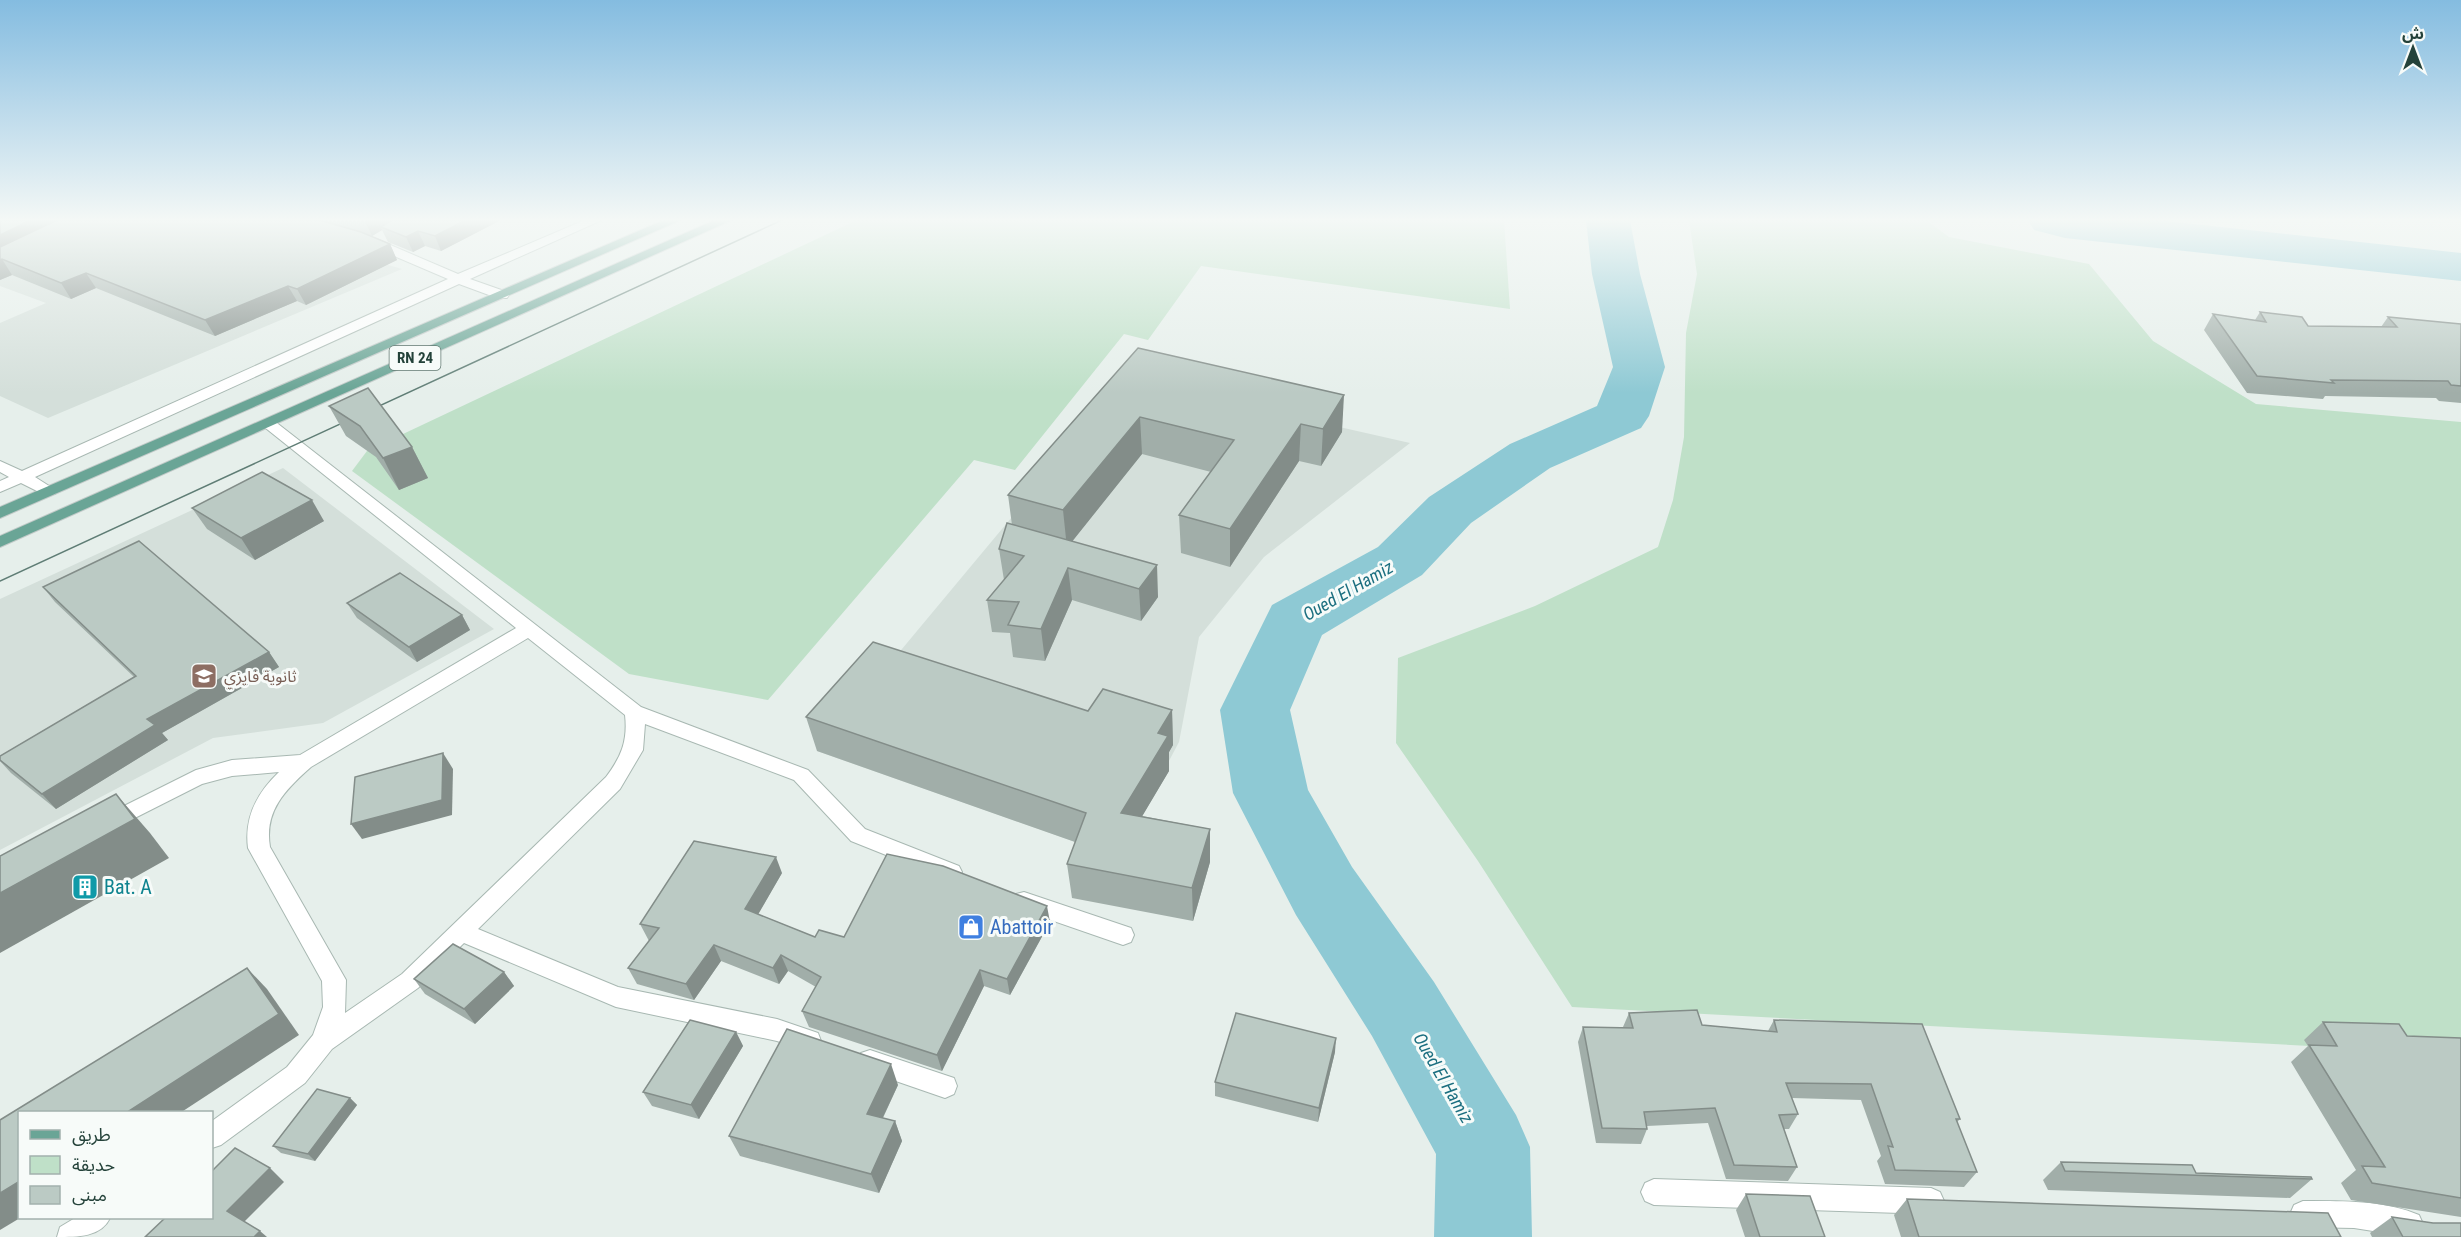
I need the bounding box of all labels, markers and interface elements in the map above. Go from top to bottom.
north arrow [2383,18,2443,78]
text: ش [2402,24,2424,43]
road number: RN 24 [390,346,440,370]
water label: Oued El Hamiz [1299,556,1397,625]
school or university icon: ثانوية فايزي [189,661,219,691]
place label: ثانوية فايزي [224,667,297,689]
building icon: Bat. A [70,872,100,902]
place label: Bat. A [104,875,152,899]
shop icon: Abattoir [956,912,986,942]
place label: Abattoir [990,915,1053,939]
water label: Oued El Hamiz [1409,1029,1478,1127]
legend [18,1111,213,1219]
text: طريق [72,1124,111,1146]
text: حديقة [72,1154,115,1175]
text: مبنى [72,1184,107,1206]

